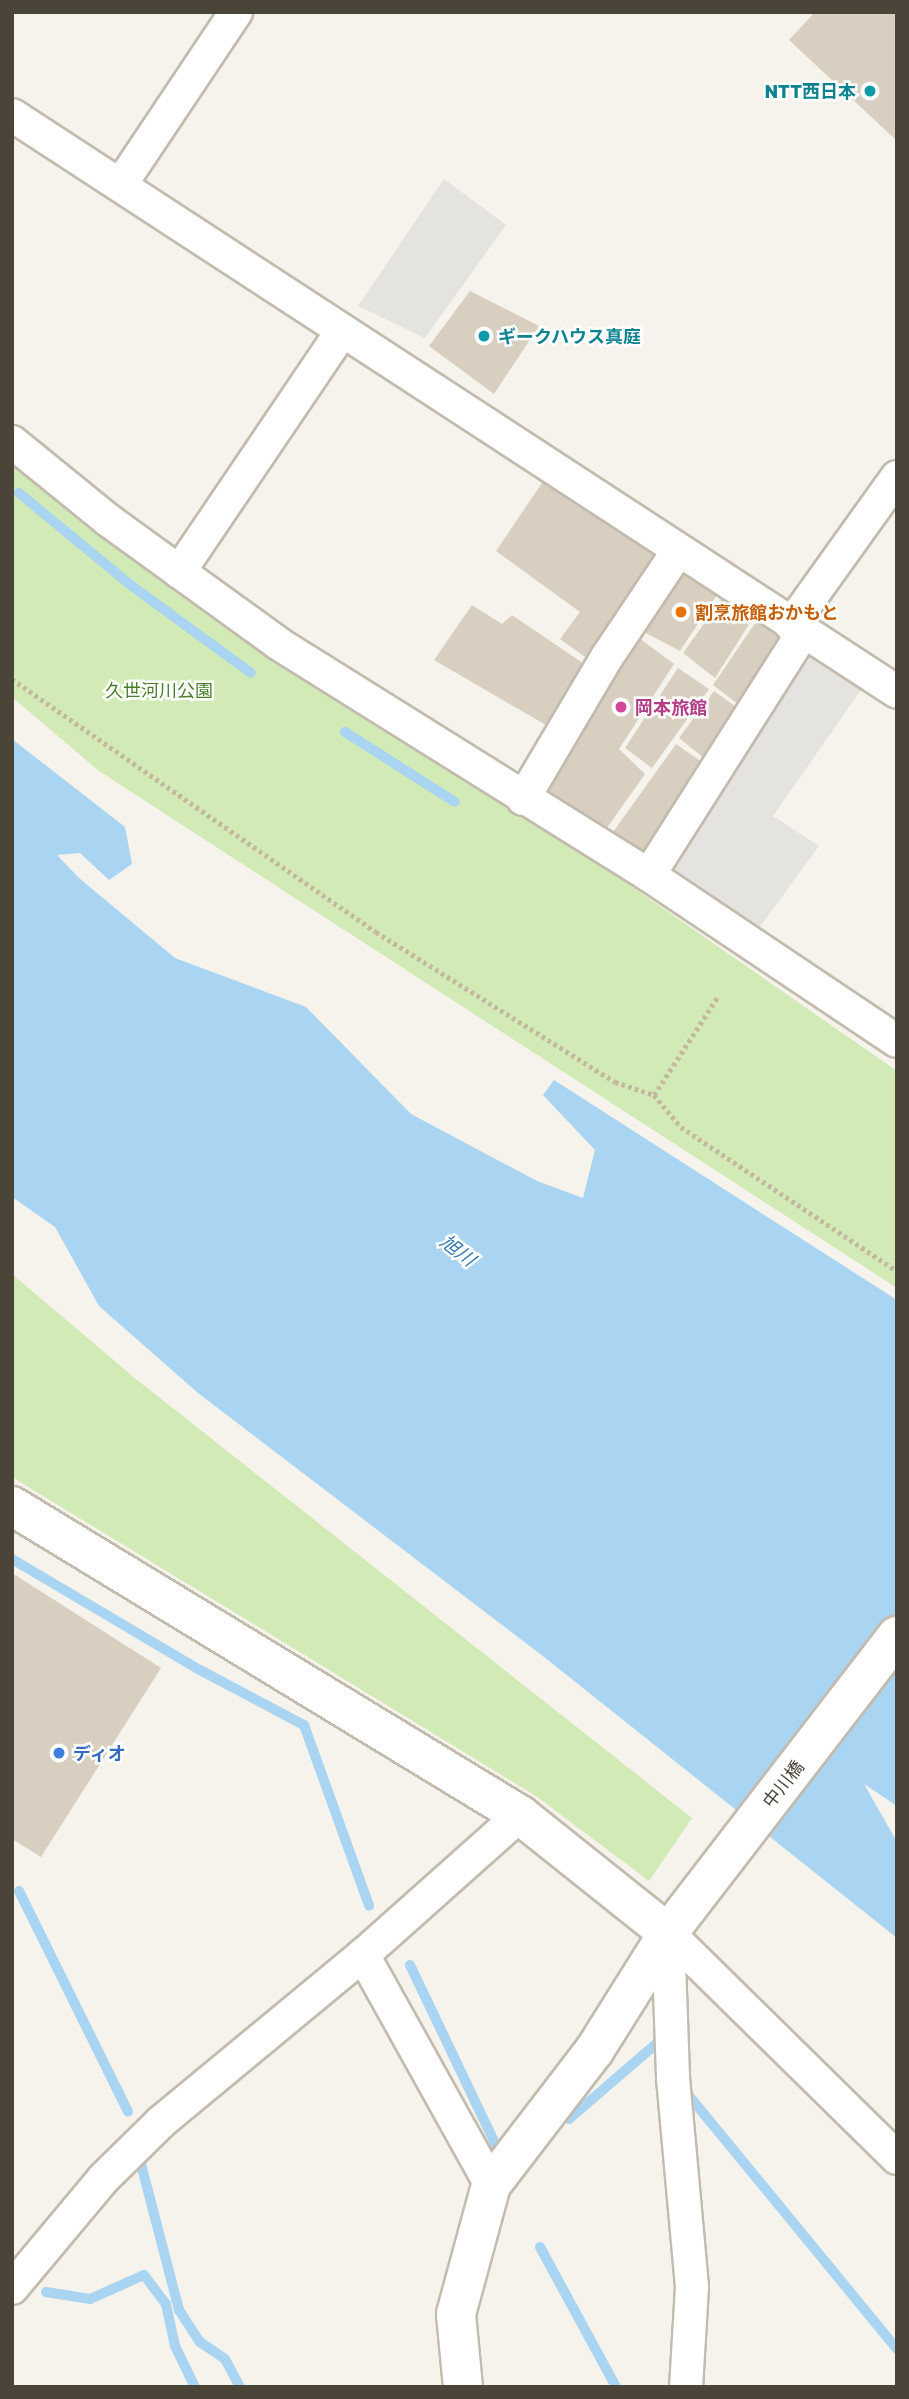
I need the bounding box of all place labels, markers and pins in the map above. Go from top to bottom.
place label: NTT西日本 [764,80,856,102]
marker: NTT西日本 [862,83,878,99]
place label: ギークハウス真庭 [498,325,642,347]
marker: ギークハウス真庭 [476,328,492,344]
place label: 割烹旅館おかもと [695,601,839,623]
marker: 割烹旅館おかもと [673,604,689,620]
place label: 岡本旅館 [635,696,707,718]
marker: 岡本旅館 [613,699,629,715]
place label: ディオ [73,1742,127,1764]
marker: ディオ [51,1745,67,1761]

